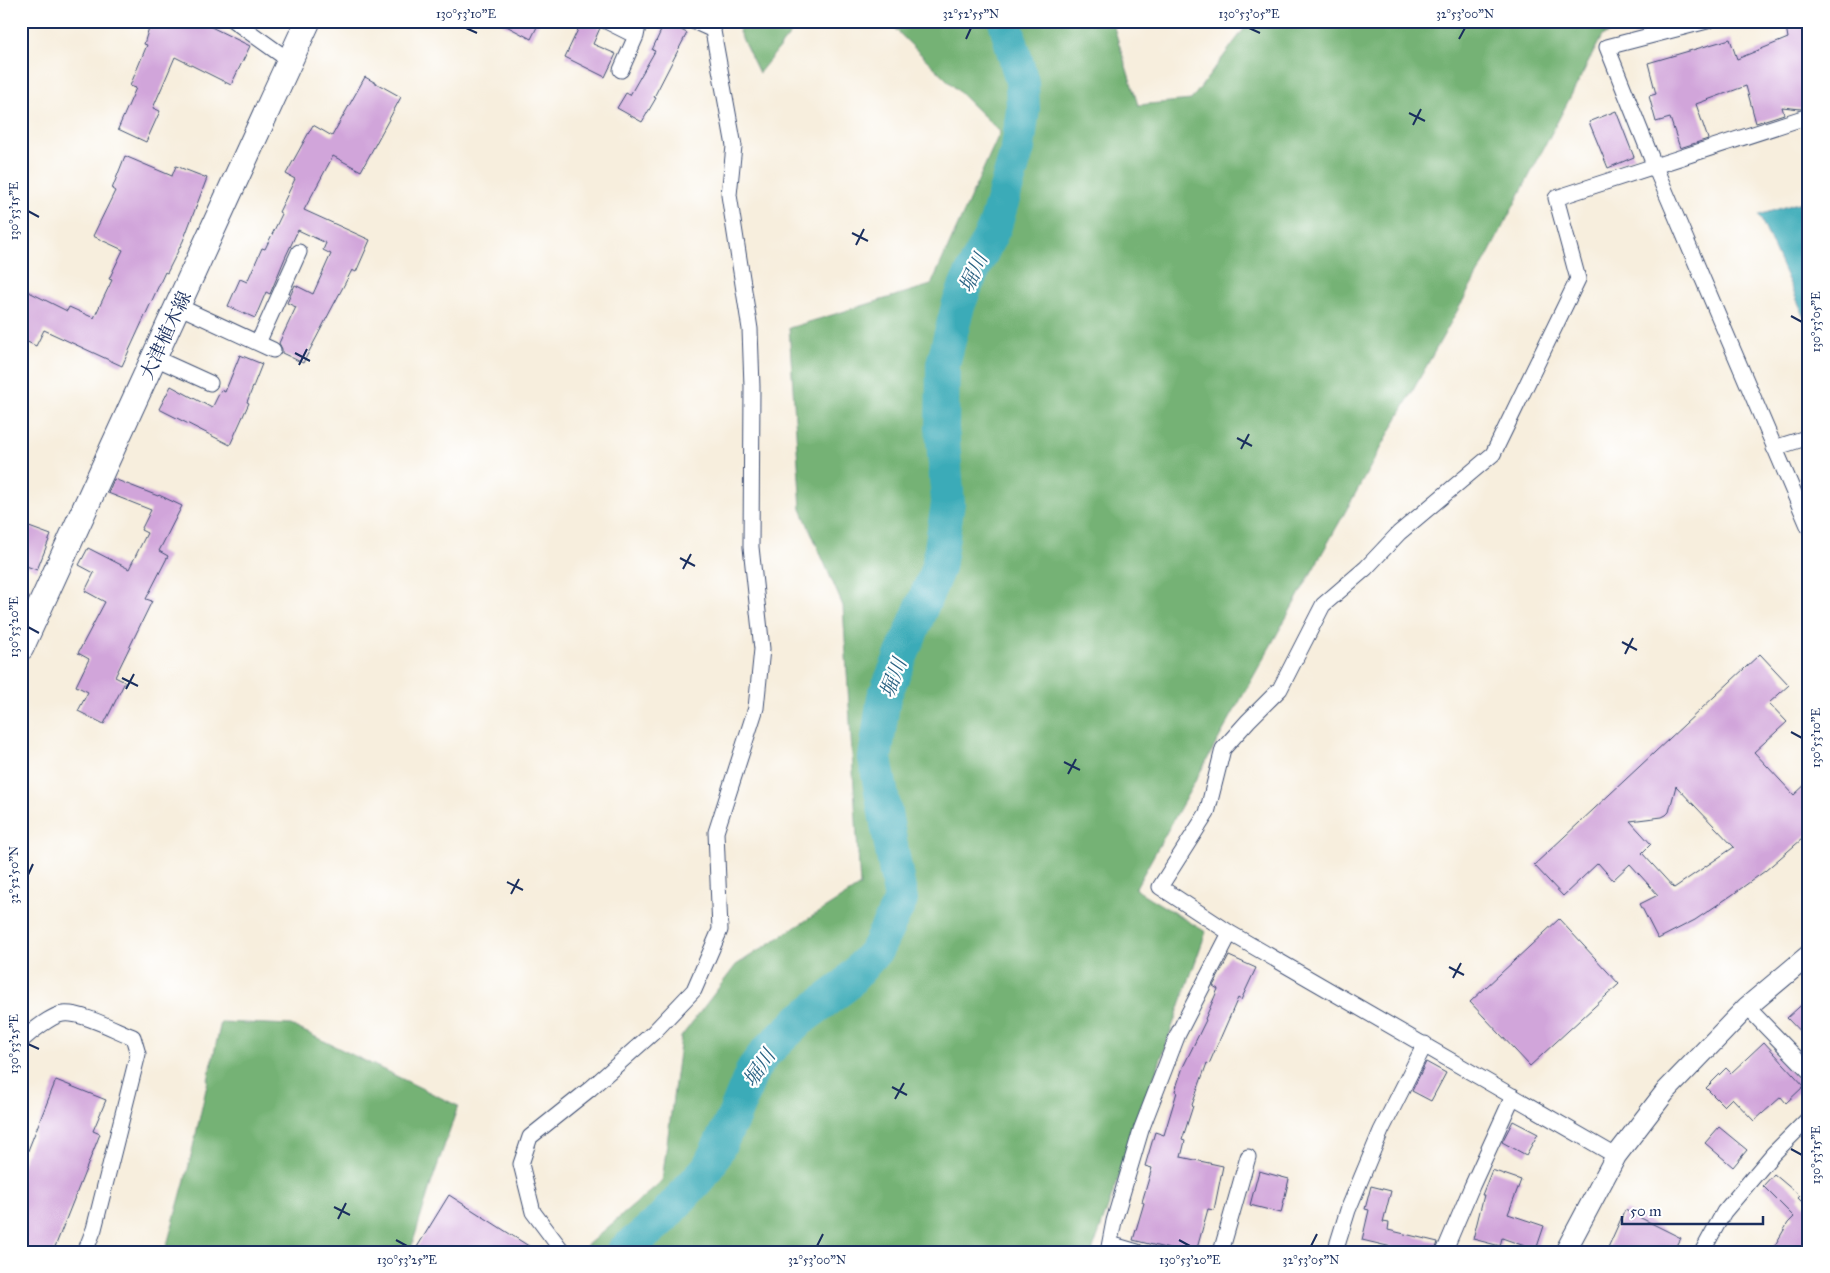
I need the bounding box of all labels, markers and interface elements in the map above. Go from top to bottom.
text: 130°53'10"E [436,7,496,21]
text: 32°52'55"N [943,7,999,21]
text: 130°53'05"E [1219,7,1280,21]
text: 32°53'00"N [1436,7,1494,21]
text: 130°53'15"E [7,181,21,240]
water label: 堀川 [954,248,993,296]
street label: 大津植木線 [135,287,196,383]
text: 130°53'05"E [1809,291,1823,352]
text: 130°53'20"E [7,596,21,658]
water label: 堀川 [875,653,912,701]
text: 130°53'10"E [1809,708,1823,768]
text: 32°52'50"N [7,846,21,904]
text: 130°53'25"E [7,1014,21,1074]
water label: 堀川 [738,1043,781,1091]
text: 130°53'15"E [1809,1125,1823,1184]
scale bar [1622,1193,1764,1225]
text: 50 m [1630,1202,1662,1220]
text: 130°53'25"E [377,1253,437,1267]
text: 32°53'00"N [788,1253,846,1267]
text: 130°53'20"E [1159,1253,1221,1267]
text: 32°53'05"N [1283,1253,1339,1267]

